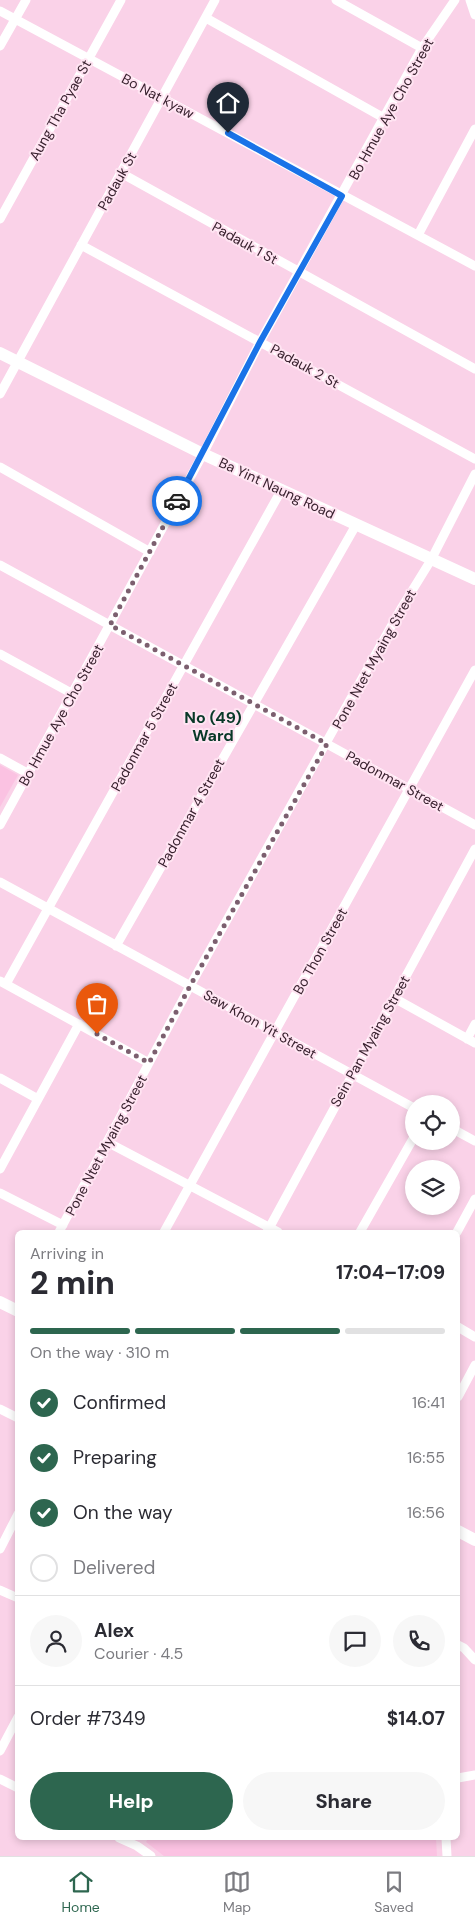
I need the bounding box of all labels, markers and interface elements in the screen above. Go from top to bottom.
street label: Bo Hmue Aye Cho Street [345,35,437,183]
street label: Aung Tha Pyae St [25,57,95,163]
street label: Bo Nat kyaw [119,69,198,123]
pin [207,82,249,133]
icon: home [214,89,242,117]
street label: Padauk St [94,149,140,213]
street label: Padauk 1 St [209,218,281,268]
street label: Padauk 2 St [267,340,343,392]
street label: Ba Yint Naung Road [216,453,338,523]
courier [152,476,202,526]
icon: car [163,487,191,515]
street label: Pone Ntet Myaing Street [328,586,420,732]
street label: Bo Hmue Aye Cho Street [15,641,107,789]
street label: Padonmar 5 Street [107,680,181,794]
district label: No (49) Ward [184,707,242,746]
street label: Padonmar Street [343,747,447,815]
street label: Padonmar 4 Street [154,756,228,870]
street label: Bo Thon Street [289,905,351,997]
street label: Sein Pan Myaing Street [326,972,414,1110]
pin [76,983,118,1034]
street label: Saw Khon Yit Street [200,985,320,1063]
icon: bag [83,990,111,1018]
street label: Pone Ntet Myaing Street [61,1071,151,1219]
map controls [405,1095,460,1215]
button: locate [405,1095,460,1150]
button: layers [405,1160,460,1215]
text: Arriving in [30,1243,104,1264]
text: 17:04–17:09 [336,1260,445,1285]
text: 2 min [30,1262,115,1304]
text: On the way · 310 m [30,1342,169,1363]
icon: check [30,1389,58,1417]
text: Confirmed [73,1390,166,1415]
text: 16:41 [412,1392,445,1413]
icon: check [30,1444,58,1472]
text: Preparing [73,1445,157,1470]
text: 16:55 [407,1447,445,1468]
icon: check [30,1499,58,1527]
text: On the way [73,1500,173,1525]
text: 16:56 [407,1502,445,1523]
text: Delivered [73,1555,155,1580]
button: person [30,1615,82,1667]
button: chat [329,1615,381,1667]
button: phone [393,1615,445,1667]
text: Alex [94,1618,134,1643]
text: Courier · 4.5 [94,1643,183,1664]
text: Order #7349 [30,1706,146,1731]
text: $14.07 [387,1706,445,1731]
button: Help [30,1772,233,1830]
button: Share [243,1772,445,1830]
tab: Home [62,1868,100,1916]
tab: Map [223,1868,251,1916]
tab: Saved [374,1868,413,1916]

